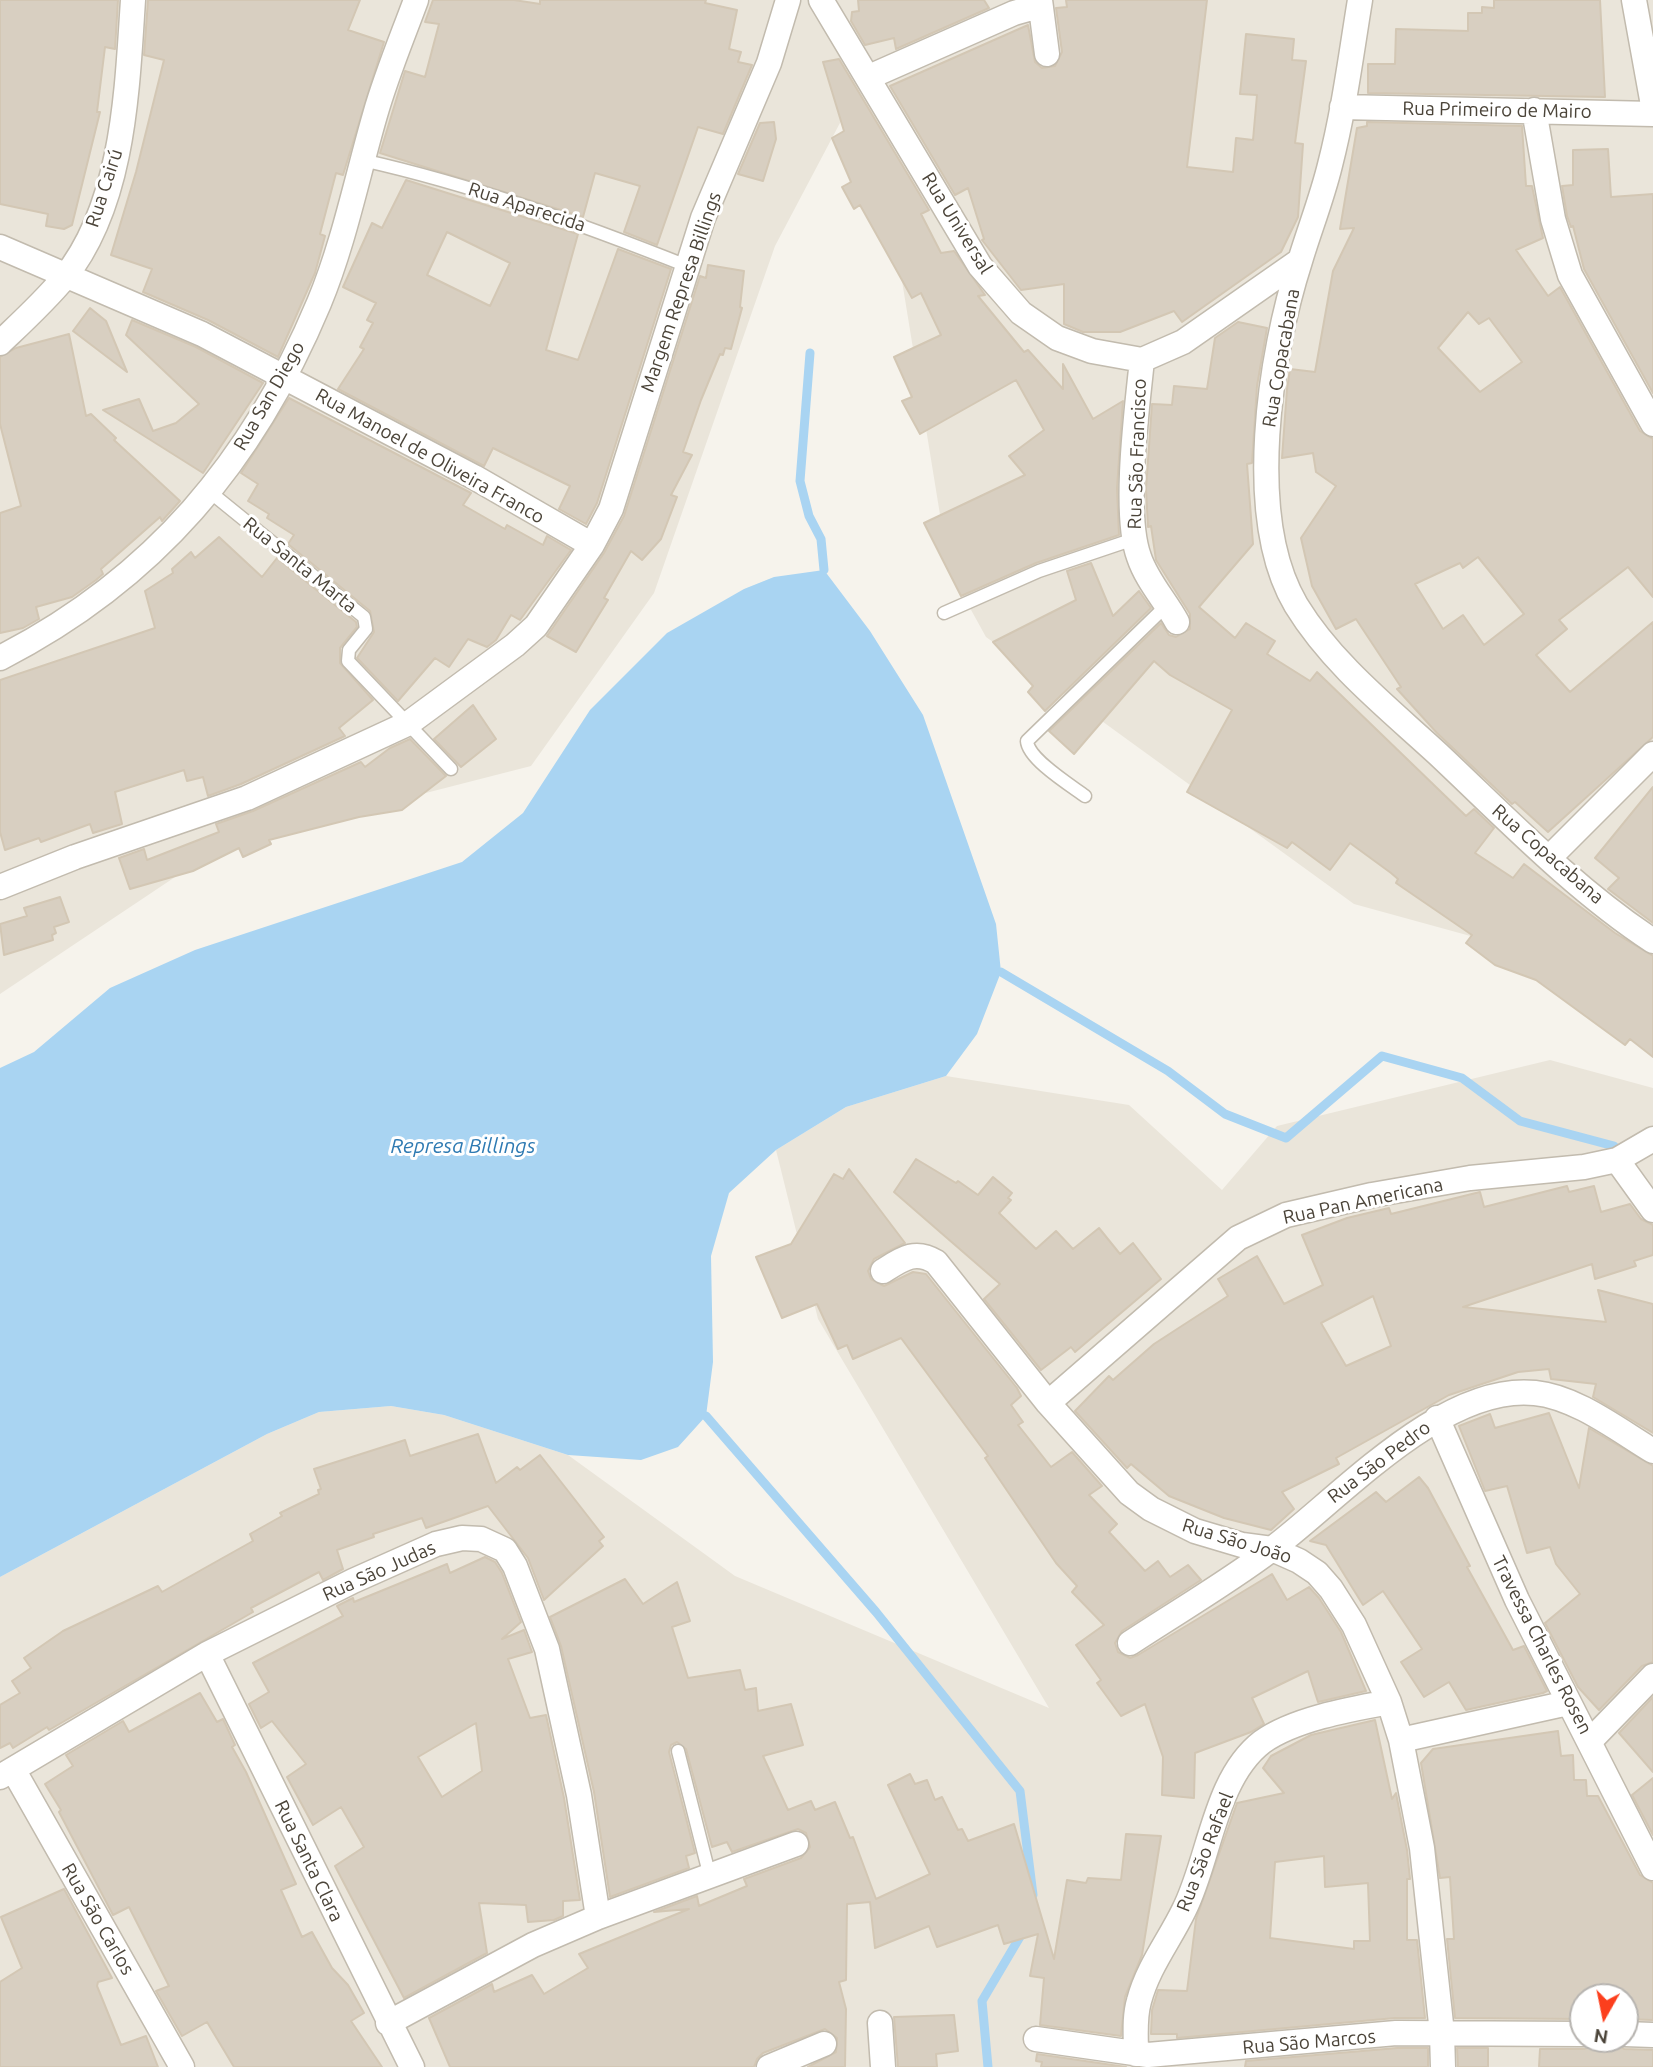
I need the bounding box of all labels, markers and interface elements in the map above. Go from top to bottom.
street label: Rua Primeiro de Mairo [1402,97,1592,123]
street label: Rua Cairú [81,146,127,230]
street label: Rua Universal [917,168,997,278]
street label: Rua Aparecida [465,177,589,237]
street label: Margem Represa Billings [636,189,726,395]
street label: Rua Copacabana [1258,287,1304,429]
street label: Rua San Diego [229,337,309,455]
street label: Rua São Francisco [1123,378,1151,530]
street label: Rua Manoel de Oliveira Franco [312,383,548,529]
street label: Rua Santa Marta [239,512,361,618]
street label: Rua Copacabana [1488,799,1608,909]
water label: Represa Billings [390,1133,536,1159]
street label: Rua Pan Americana [1281,1173,1445,1229]
street label: Rua São Pedro [1323,1416,1435,1508]
street label: Rua São João [1179,1514,1295,1568]
street label: Rua São Judas [319,1536,439,1606]
street label: Travessa Charles Rosen [1487,1552,1597,1738]
street label: Rua São Rafael [1172,1789,1238,1915]
street label: Rua Santa Clara [270,1797,348,1925]
street label: Rua São Carlos [57,1859,139,1979]
north arrow [1569,1983,1639,2053]
street label: Rua São Marcos [1241,2025,1377,2059]
text: N [1592,2025,1610,2049]

